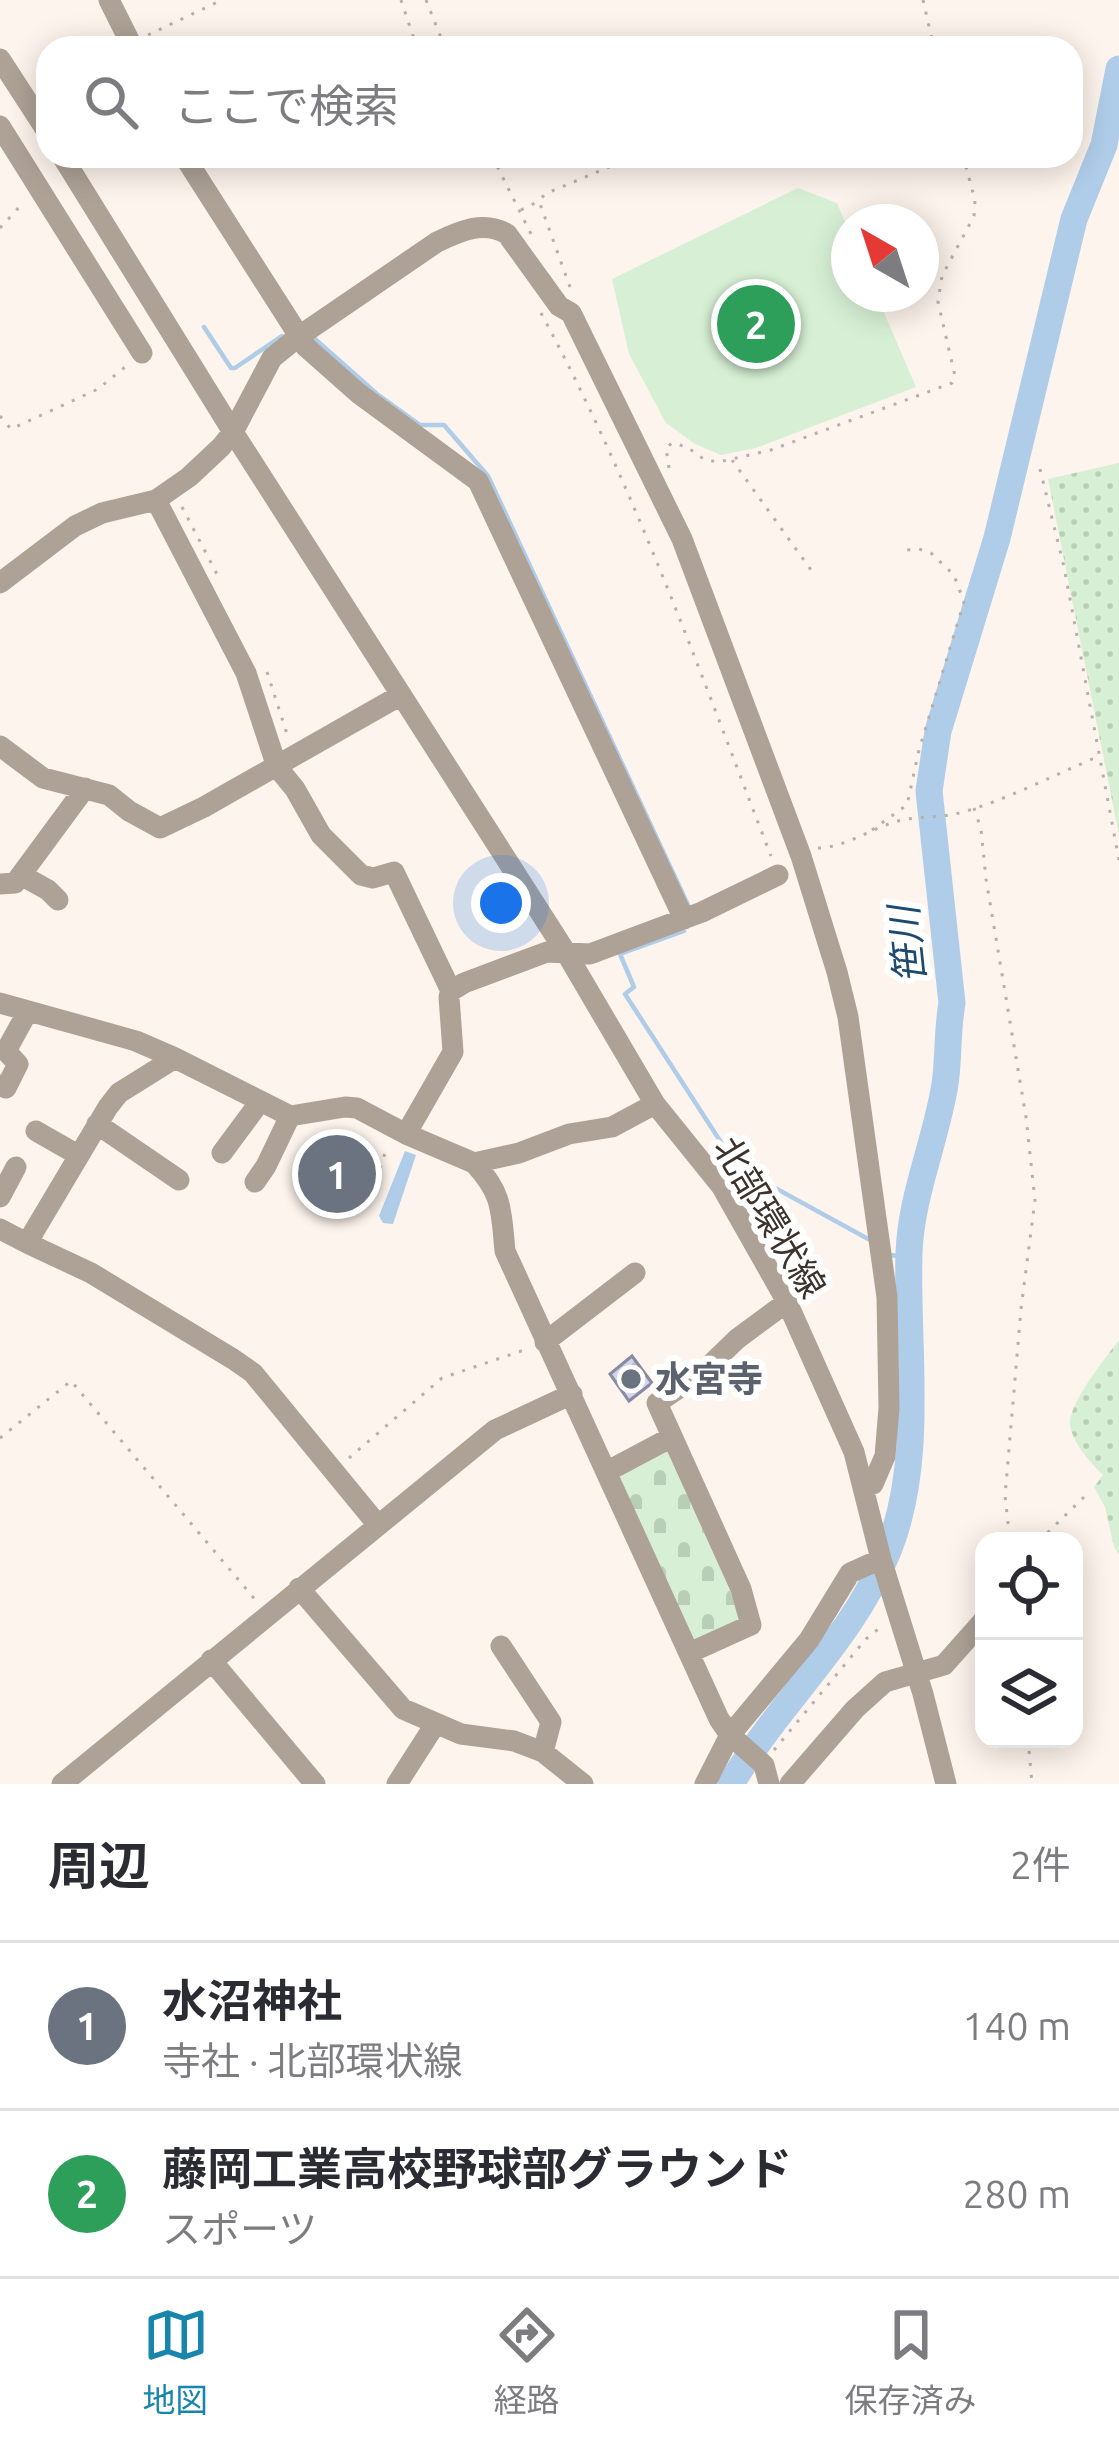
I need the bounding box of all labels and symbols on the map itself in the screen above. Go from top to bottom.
north arrow [831,204,939,312]
pin: 2 [717,279,795,369]
your location [471,873,531,933]
water label: 笹川 [881,900,932,986]
pin: 1 [298,1129,376,1219]
street label: 北部環状線 [706,1129,834,1304]
place label: 水宮寺 [655,1358,763,1399]
marker: 水宮寺 [618,1366,644,1392]

